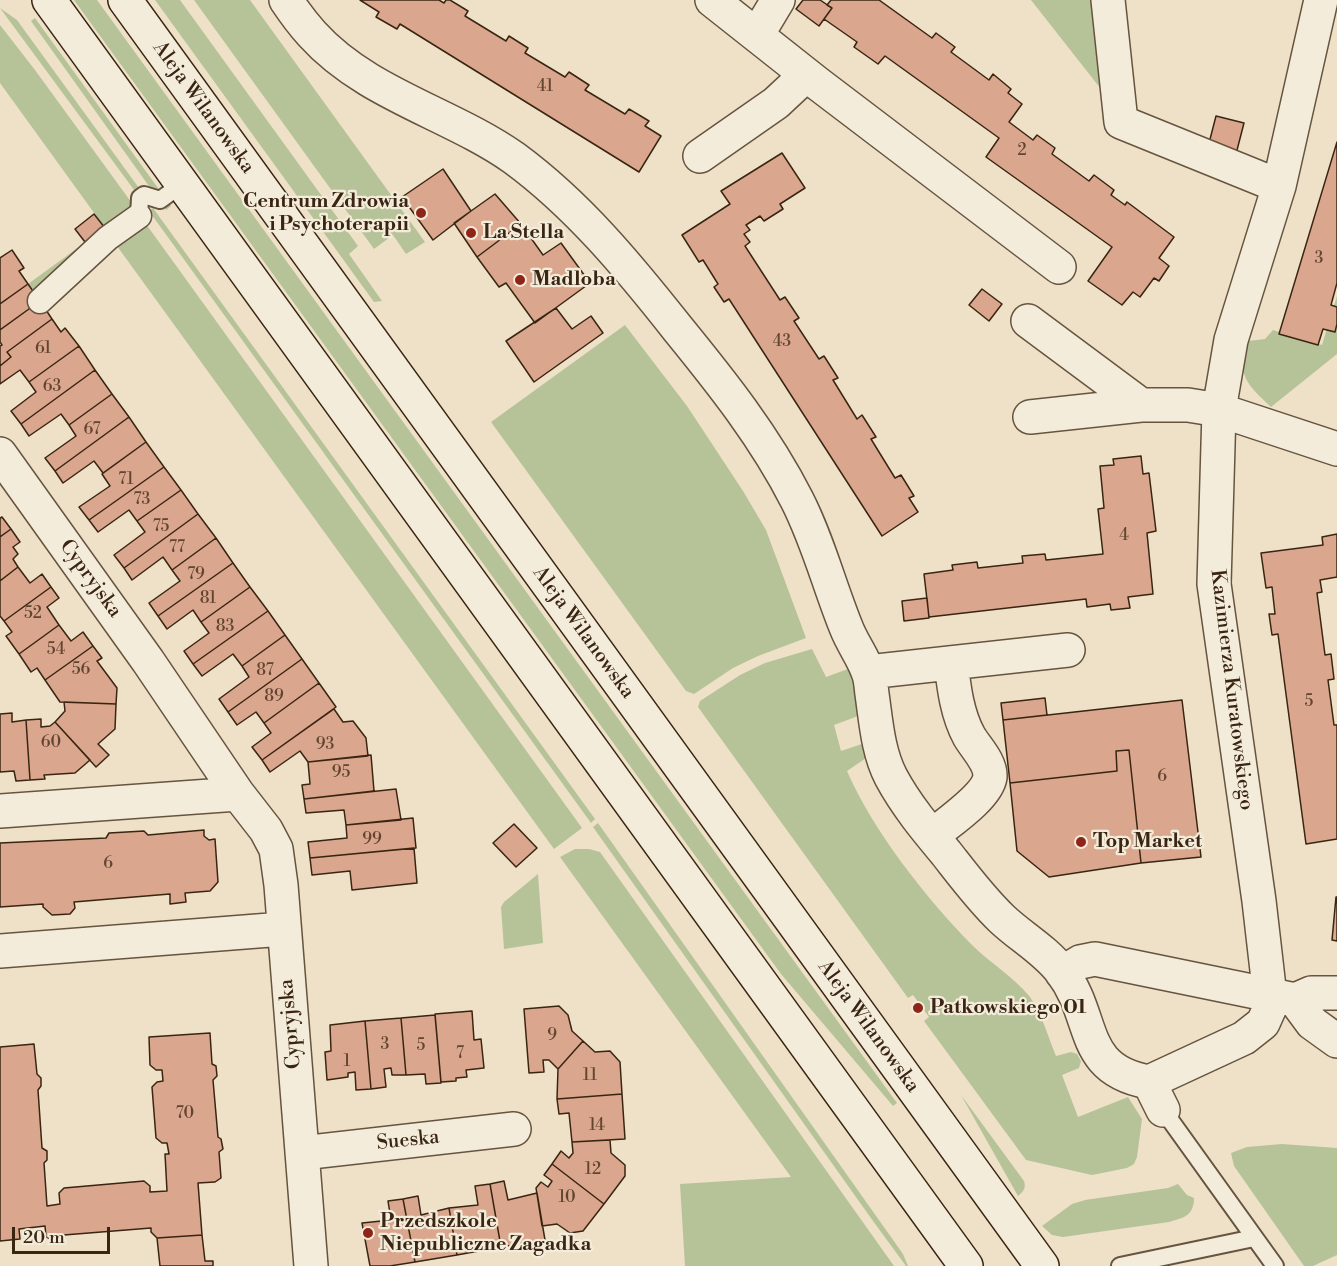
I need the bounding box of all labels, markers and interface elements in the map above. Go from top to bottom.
street label: Aleja Wilanowska [147,37,259,179]
house number: 41 [537,77,553,97]
house number: 2 [1017,141,1027,161]
place label: Centrum Zdrowia i Psychoterapii [243,190,409,237]
marker: Centrum Zdrowia i Psychoterapii [414,206,428,220]
place label: La Stella [483,221,564,245]
marker: La Stella [464,226,478,240]
house number: 3 [1315,249,1323,269]
place label: Madloba [532,268,616,292]
marker: Madloba [513,273,527,287]
house number: 43 [773,332,791,352]
house number: 61 [35,339,51,359]
house number: 63 [43,377,61,397]
house number: 67 [84,420,100,440]
house number: 71 [118,470,134,490]
house number: 73 [134,490,150,510]
house number: 75 [153,517,169,537]
house number: 4 [1119,526,1129,546]
street label: Cypryjska [54,535,126,623]
house number: 77 [169,538,185,558]
street label: Aleja Wilanowska [527,562,639,704]
house number: 79 [187,565,205,585]
street label: Kazimierza Kuratowskiego [1204,568,1258,812]
house number: 81 [200,589,216,609]
house number: 52 [24,604,42,624]
house number: 83 [216,617,234,637]
house number: 54 [47,640,65,660]
house number: 56 [72,660,90,680]
house number: 87 [256,661,274,681]
house number: 89 [264,687,284,707]
house number: 5 [1305,692,1313,712]
house number: 60 [41,733,61,753]
house number: 93 [316,735,334,755]
house number: 95 [332,763,350,783]
house number: 6 [1157,767,1167,787]
house number: 99 [362,830,382,850]
place label: Top Market [1093,830,1202,854]
marker: Top Market [1074,835,1088,849]
house number: 6 [103,854,113,874]
street label: Aleja Wilanowska [812,956,924,1098]
street label: Cypryjska [275,978,307,1070]
place label: Patkowskiego 01 [930,996,1087,1020]
marker: Patkowskiego 01 [911,1001,925,1015]
house number: 9 [547,1026,557,1046]
house number: 3 [381,1035,389,1055]
house number: 5 [417,1036,425,1056]
house number: 7 [456,1044,464,1064]
house number: 1 [344,1052,350,1072]
house number: 11 [583,1066,597,1086]
house number: 70 [176,1104,194,1124]
house number: 14 [589,1116,605,1136]
street label: Sueska [375,1126,441,1156]
house number: 12 [585,1160,601,1180]
house number: 10 [559,1188,575,1208]
place label: Przedszkole Niepubliczne Zagadka [380,1210,591,1257]
scale bar [15,1215,112,1253]
text: 20 m [23,1226,65,1249]
marker: Przedszkole Niepubliczne Zagadka [361,1226,375,1240]

